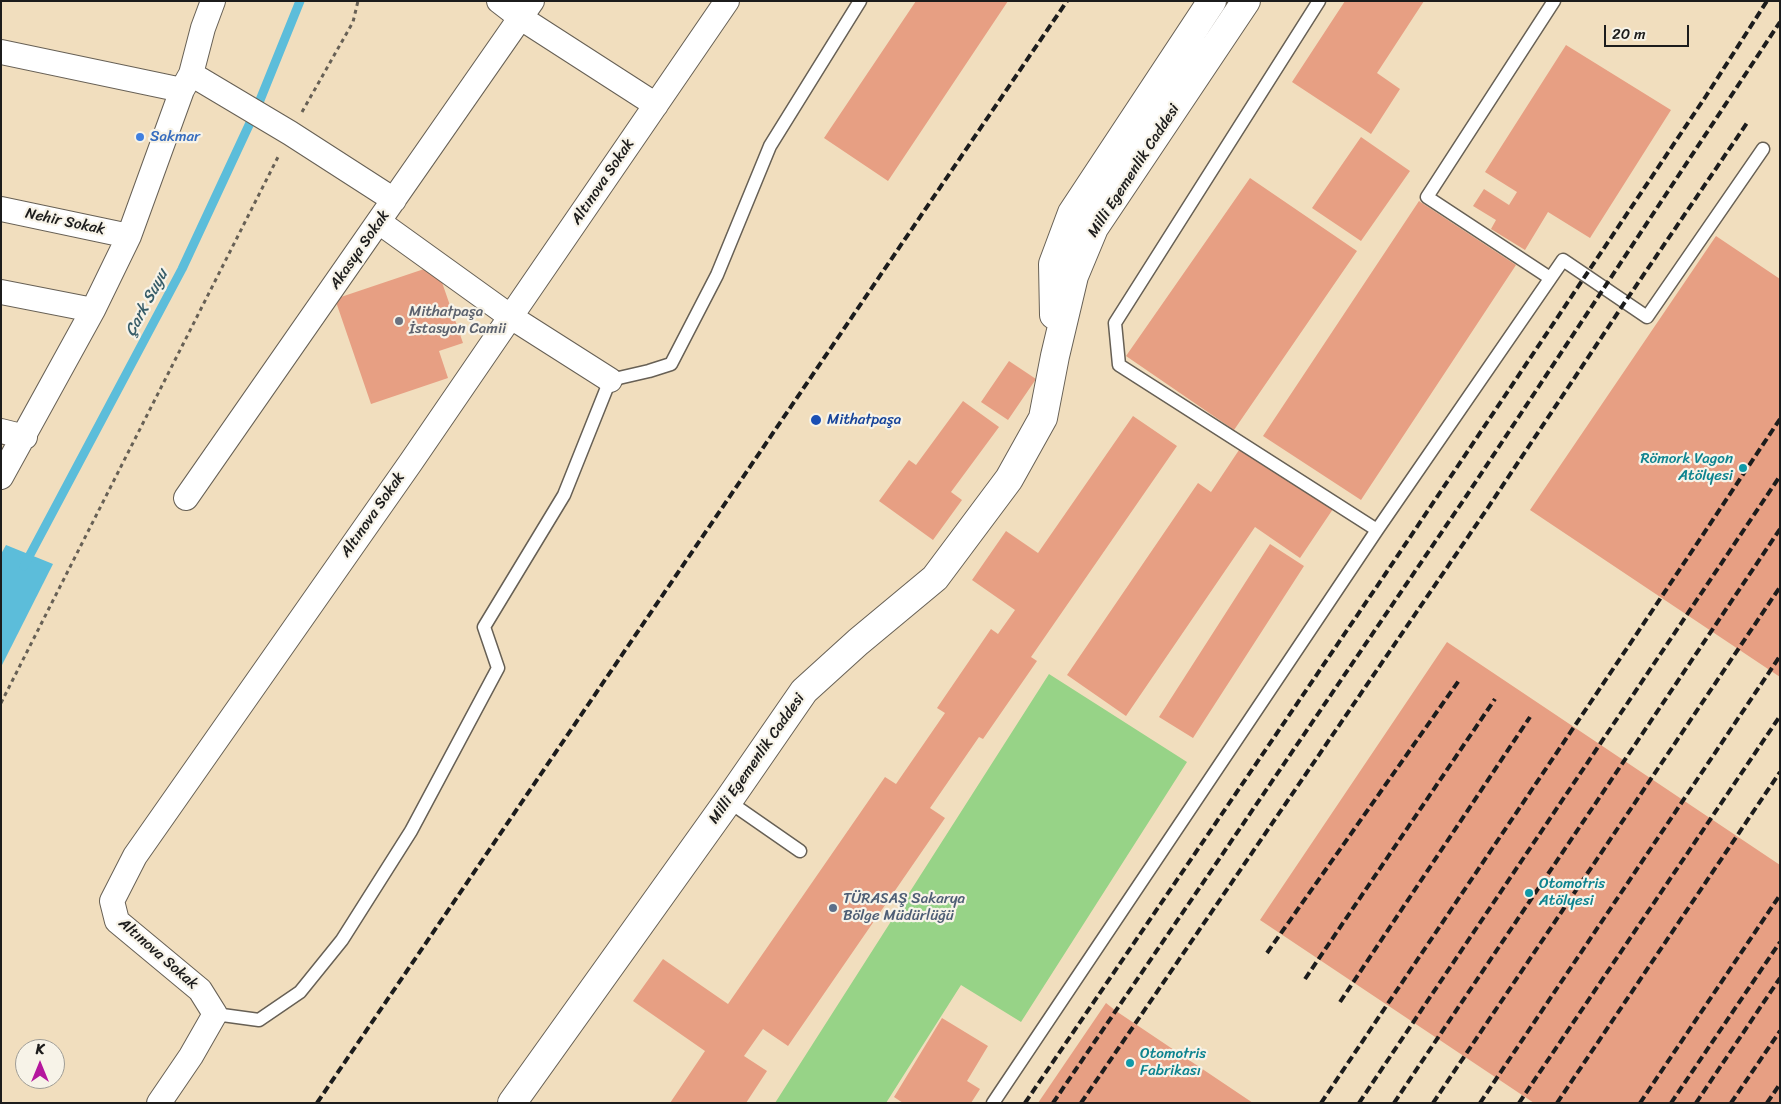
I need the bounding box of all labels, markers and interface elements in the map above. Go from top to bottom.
scale bar [1606,15,1691,47]
text: 20 m [1612,21,1646,47]
street label: Milli Egemenlik Caddesi [1084,101,1184,241]
place label: Sakmar [150,128,200,146]
marker: Sakmar [134,131,146,143]
street label: Altınova Sokak [568,136,638,228]
street label: Nehir Sokak [24,205,106,239]
street label: Akasya Sokak [326,207,394,293]
water label: Çark Suyu [121,266,173,340]
place label: Mithatpaşa İstasyon Camii [409,303,506,338]
marker: Mithatpaşa İstasyon Camii [393,315,405,327]
place label: Mithatpaşa [827,411,901,429]
marker: Mithatpaşa [809,413,823,427]
place label: Römork Vagon Atölyesi [1640,450,1733,485]
marker: Römork Vagon Atölyesi [1737,462,1749,474]
street label: Altınova Sokak [337,469,409,561]
street label: Milli Egemenlik Caddesi [705,690,809,828]
place label: Otomotris Atölyesi [1539,875,1605,910]
marker: Otomotris Atölyesi [1523,887,1535,899]
place label: TÜRASAŞ Sakarya Bölge Müdürlüğü [843,890,965,925]
marker: TÜRASAŞ Sakarya Bölge Müdürlüğü [827,902,839,914]
street label: Altınova Sokak [115,915,201,993]
text: K [36,1037,44,1062]
north arrow [15,1039,65,1089]
place label: Otomotris Fabrikası [1140,1045,1206,1080]
marker: Otomotris Fabrikası [1124,1057,1136,1069]

